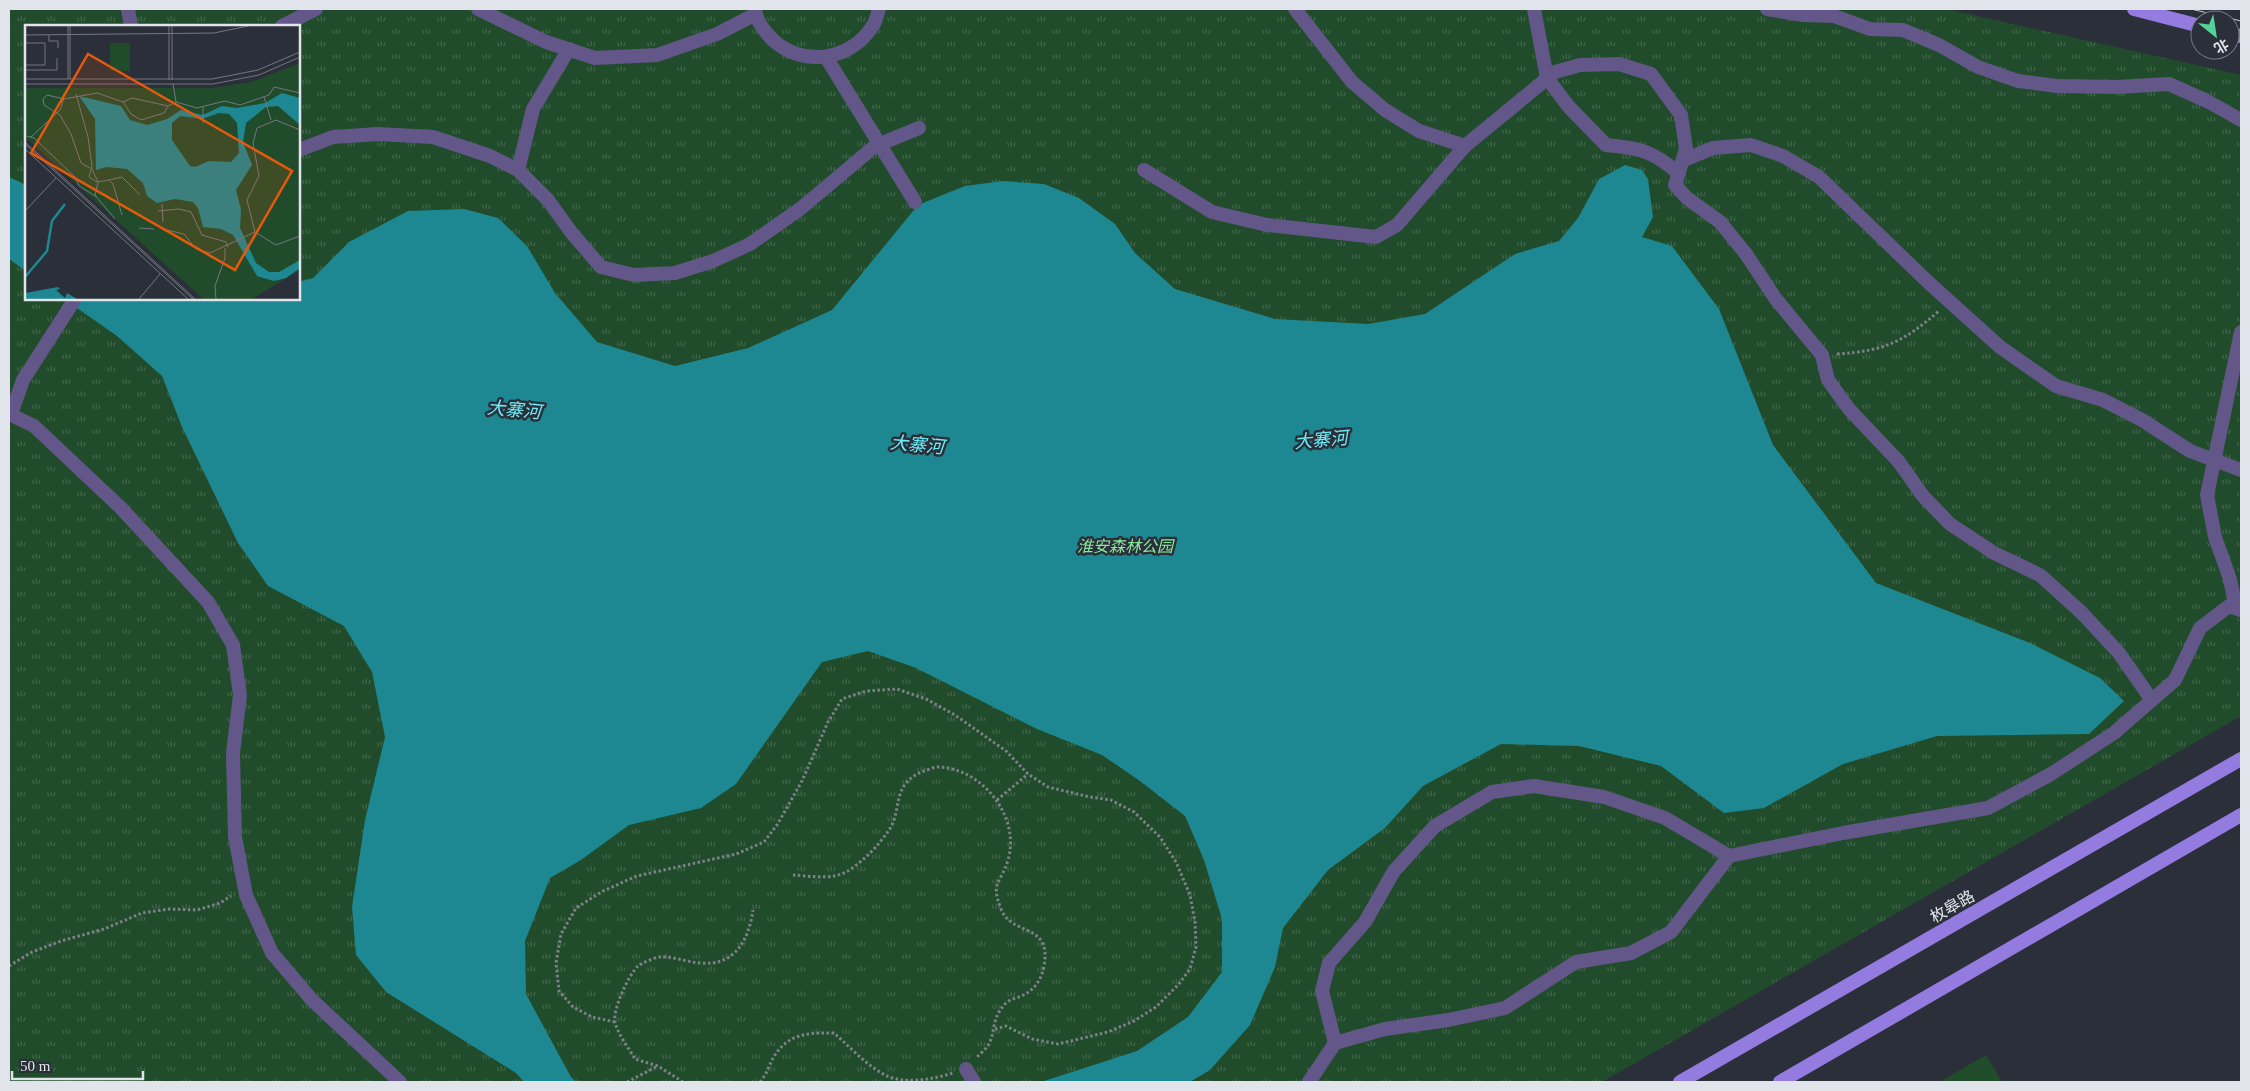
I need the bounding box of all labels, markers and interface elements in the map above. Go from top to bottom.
north arrow [2190,10,2240,60]
inset map [25,25,300,300]
text: 北 [2211,36,2231,56]
water label: 大寨河 [486,398,545,423]
water label: 大寨河 [1293,427,1352,452]
water label: 大寨河 [889,433,948,458]
park label: 淮安森林公园 [1077,538,1175,555]
street label: 枚皋路 [1927,887,1977,926]
scale bar [12,1048,144,1080]
text: 50 m [20,1058,51,1074]

